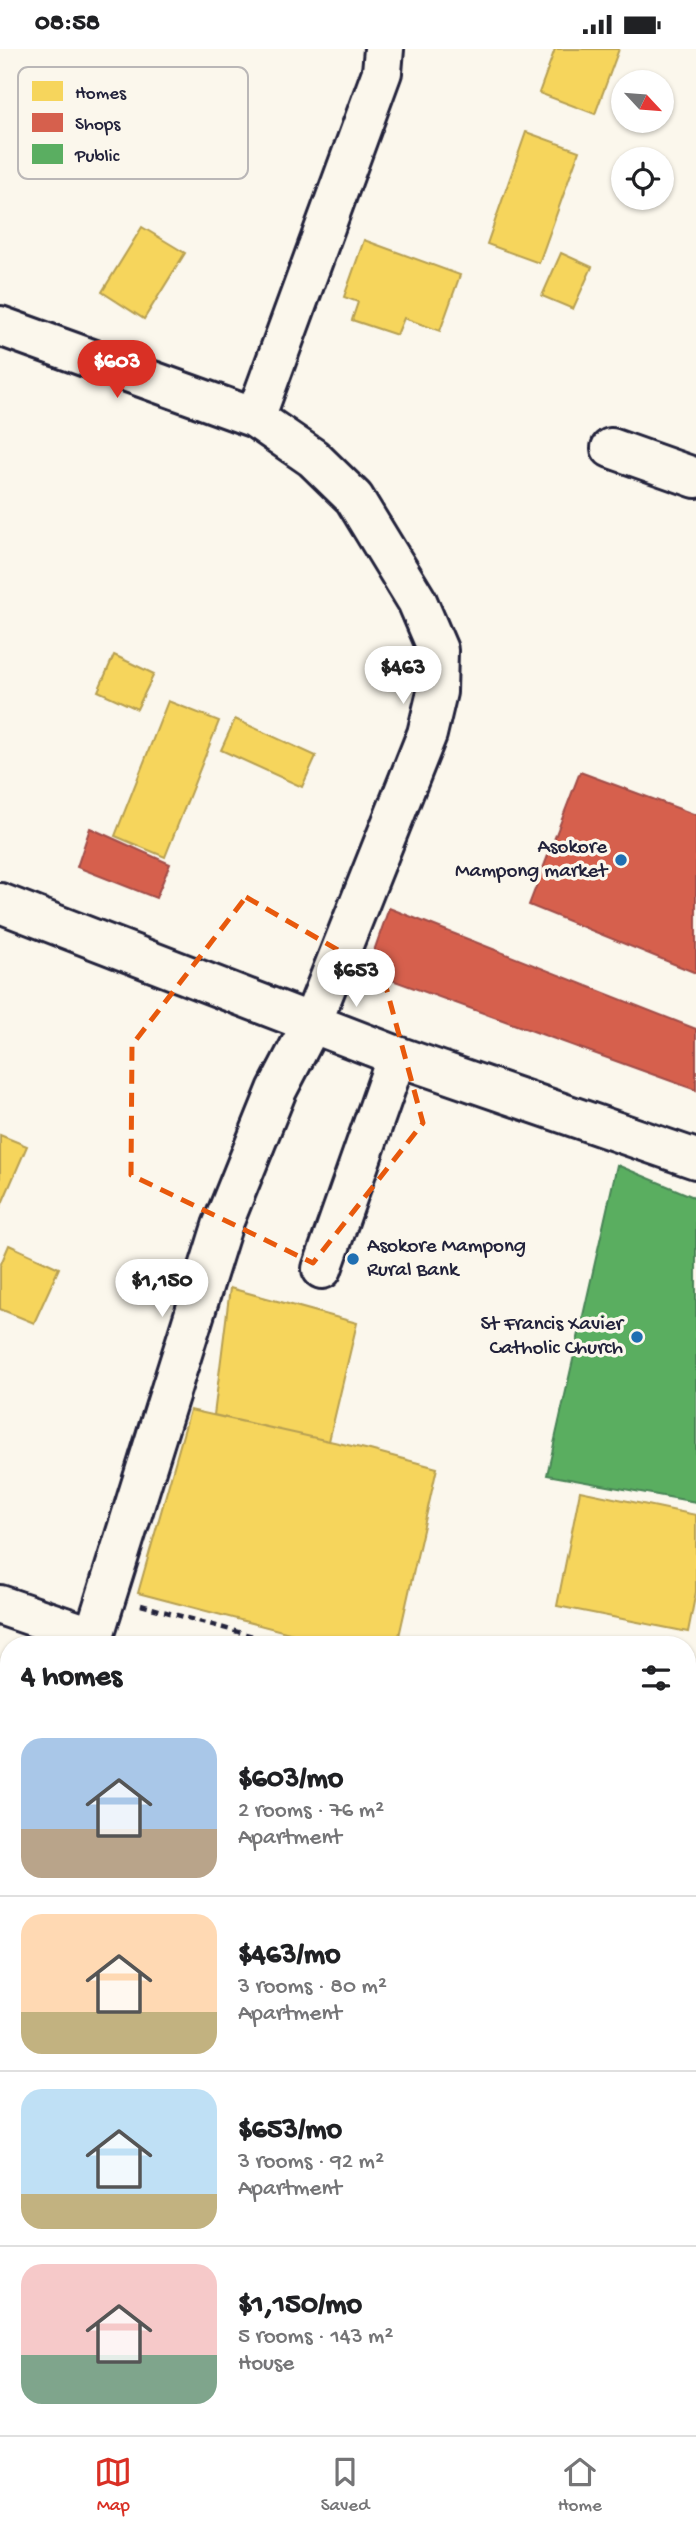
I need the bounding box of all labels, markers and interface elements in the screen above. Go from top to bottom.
text: 08:58 [35,9,100,40]
legend [18,67,248,179]
north arrow [611,70,674,133]
map controls [611,70,674,210]
text: Homes [75,83,127,106]
text: Shops [75,114,121,137]
text: Public [74,146,120,169]
button: locate [611,147,674,210]
pin: $603 [76,341,158,400]
text: $603 [94,349,141,376]
pin: $463 [362,647,444,706]
text: $463 [381,655,425,682]
place label: Asokore Mampong market [455,836,609,885]
marker: Asokore Mampong market [613,852,629,868]
pin: $653 [315,949,397,1009]
text: $653 [333,958,379,985]
place label: Asokore Mampong Rural Bank [367,1235,526,1284]
marker: Asokore Mampong Rural Bank [345,1251,361,1267]
pin: $1,150 [105,1259,219,1319]
text: $1,150 [131,1268,193,1295]
place label: St Francis Xavier Catholic Church [481,1313,625,1362]
marker: St Francis Xavier Catholic Church [629,1329,645,1345]
icon: filters [637,1659,675,1697]
text: 4 homes [21,1661,122,1696]
text: $603/mo [238,1763,343,1798]
icon: home [77,1766,161,1850]
text: 2 rooms · 76 m² [238,1798,384,1825]
text: Apartment [238,1825,342,1852]
text: $463/mo [238,1939,341,1974]
icon: home [77,1942,161,2026]
text: 3 rooms · 80 m² [238,1974,387,2001]
text: Apartment [238,2001,342,2028]
text: $653/mo [238,2114,342,2149]
icon: home [77,2117,161,2201]
text: 3 rooms · 92 m² [238,2149,384,2176]
text: Apartment [238,2176,342,2203]
text: $1,150/mo [238,2289,362,2324]
icon: home [77,2292,161,2376]
text: 5 rooms · 143 m² [238,2324,393,2351]
text: House [238,2351,294,2378]
tab: Map [94,2453,132,2518]
tab: Saved [321,2453,369,2518]
tab: Home [558,2453,602,2518]

